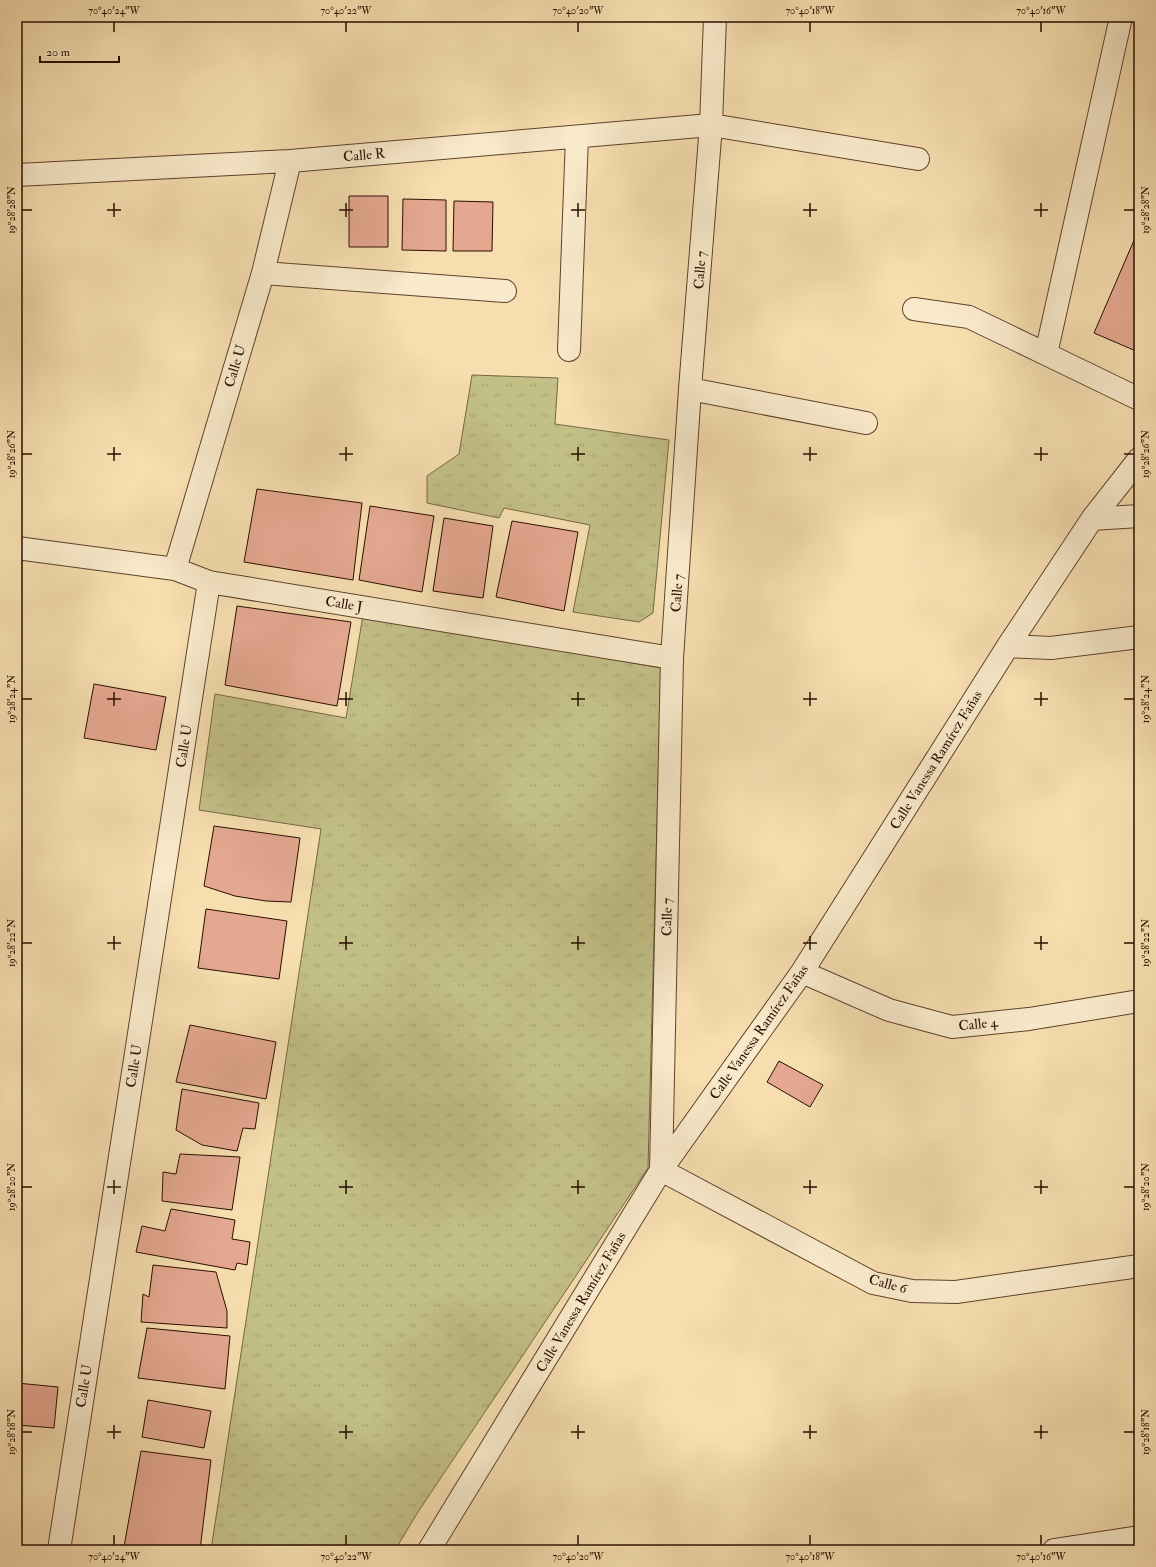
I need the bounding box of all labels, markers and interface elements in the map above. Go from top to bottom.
text: 70°40'24"W [88,5,140,17]
text: 70°40'22"W [321,5,372,17]
text: 70°40'20"W [552,5,604,17]
text: 70°40'18"W [785,5,835,17]
text: 70°40'16"W [1016,5,1067,17]
scale bar [40,38,119,64]
text: 20 m [46,45,71,60]
street label: Calle R [342,145,387,165]
text: 19°28'28"N [6,186,18,234]
text: 19°28'28"N [1140,186,1152,234]
street label: Calle 7 [690,250,710,290]
street label: Calle U [220,342,250,389]
text: 19°28'26"N [6,430,18,478]
text: 19°28'26"N [1140,430,1152,478]
street label: Calle 7 [667,573,687,613]
street label: Calle J [324,593,364,615]
text: 19°28'24"N [6,675,18,723]
text: 19°28'24"N [1140,675,1152,723]
street label: Calle Vanessa Ramírez Fañas [886,687,986,833]
street label: Calle U [172,723,196,769]
street label: Calle 7 [658,897,676,936]
text: 19°28'22"N [6,919,18,967]
text: 19°28'22"N [1140,919,1152,967]
street label: Calle Vanessa Ramírez Fañas [706,961,812,1103]
street label: Calle 4 [958,1013,1000,1035]
street label: Calle U [122,1043,146,1089]
text: 19°28'20"N [6,1163,18,1211]
text: 19°28'20"N [1140,1163,1152,1211]
street label: Calle Vanessa Ramírez Fañas [532,1229,630,1375]
street label: Calle 6 [867,1271,910,1297]
street label: Calle U [72,1363,96,1409]
text: 19°28'18"N [6,1409,18,1455]
text: 19°28'18"N [1140,1409,1152,1455]
text: 70°40'24"W [88,1551,140,1563]
text: 70°40'22"W [321,1551,372,1563]
text: 70°40'20"W [552,1551,604,1563]
text: 70°40'18"W [785,1551,835,1563]
text: 70°40'16"W [1016,1551,1067,1563]

